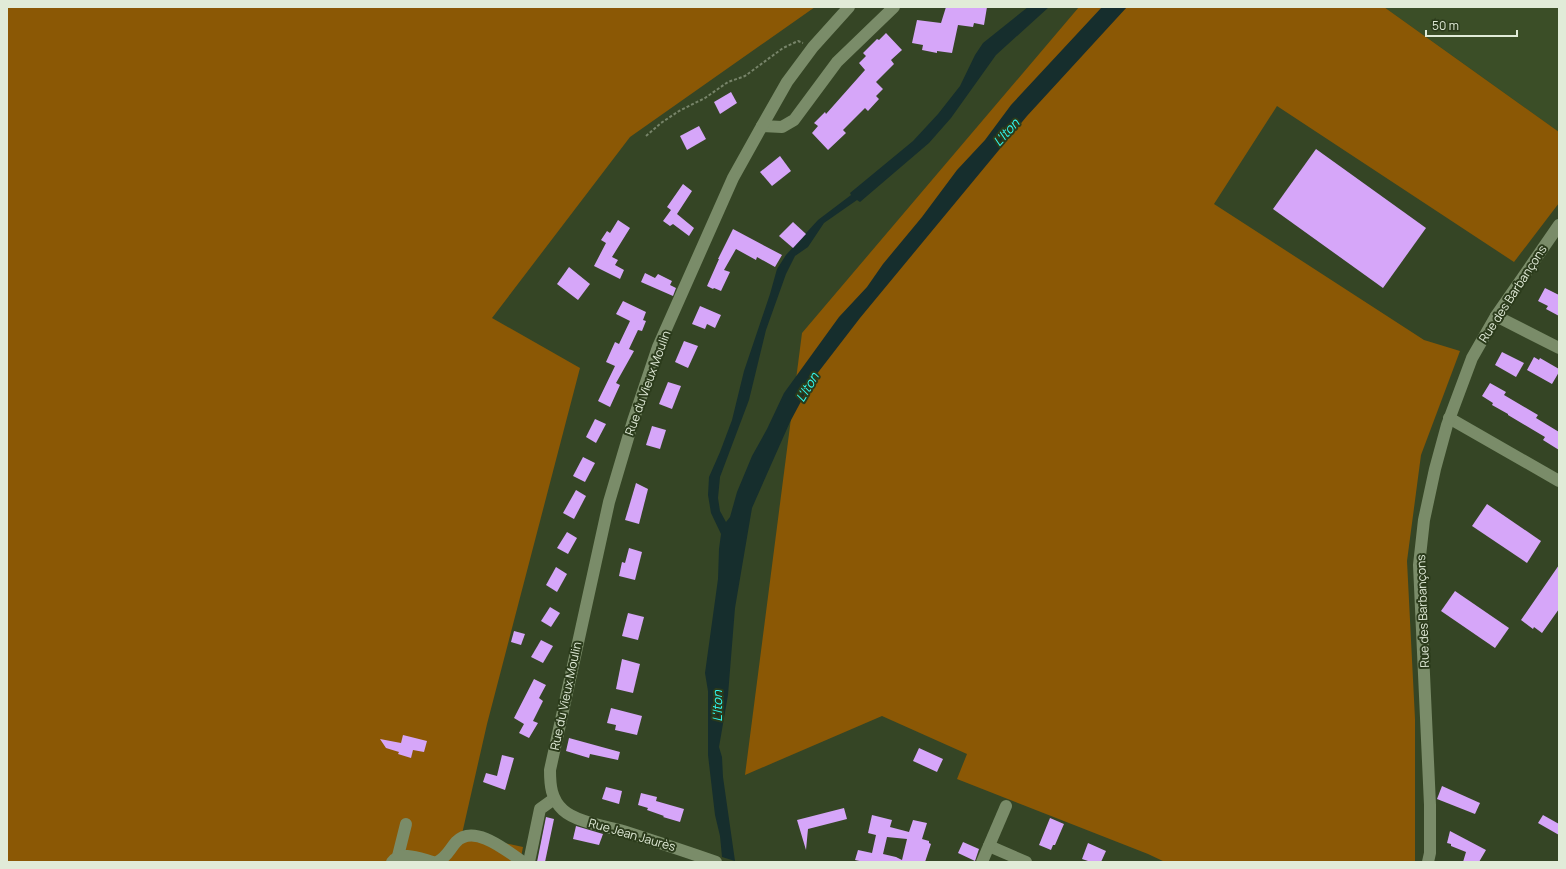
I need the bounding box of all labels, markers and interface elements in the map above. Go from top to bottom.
scale bar [1426,12,1517,38]
text: 50 m [1432,17,1459,34]
water label: L'Iton [989,113,1024,150]
street label: Rue des Barbançons [1475,242,1551,346]
street label: Rue du Vieux Moulin [621,328,674,438]
water label: L'Iton [791,368,823,405]
street label: Rue des Barbançons [1412,554,1433,668]
street label: Rue du Vieux Moulin [546,640,585,752]
water label: L'Iton [708,689,726,722]
street label: Rue Jean Jaurès [587,814,678,855]

